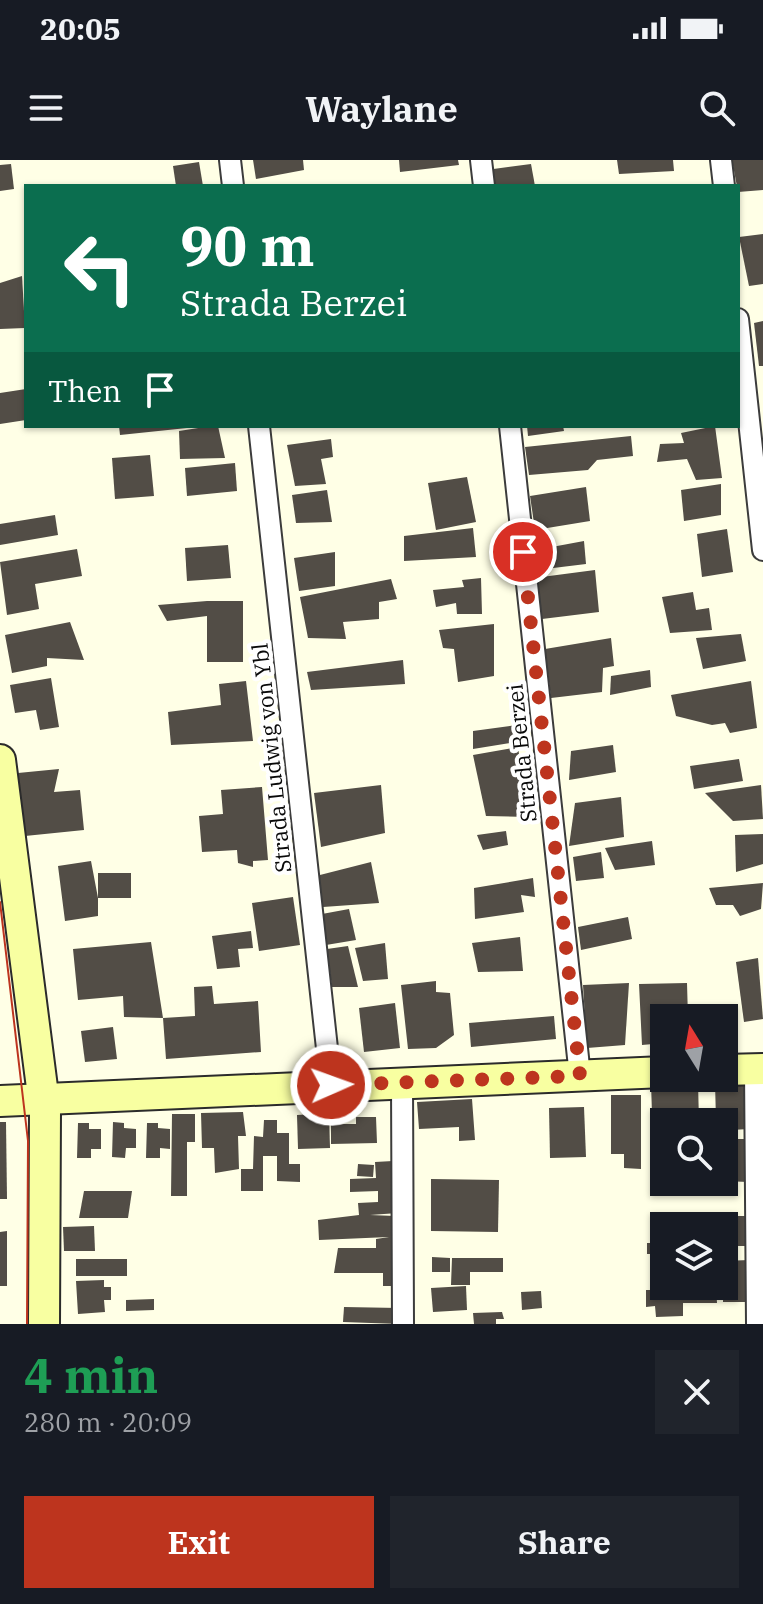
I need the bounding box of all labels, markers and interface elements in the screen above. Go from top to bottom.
text: 20:05 [40,9,121,48]
text: Waylane [305,85,458,132]
icon: menu [24,86,68,130]
icon: search [695,86,739,130]
text: 90 m [180,209,315,281]
icon: left [48,216,152,320]
text: Strada Berzei [180,279,407,326]
icon: arrive [138,368,182,412]
text: Then [48,371,122,410]
pin [489,518,557,586]
icon: arrive [501,530,545,574]
street label: Strada Ludwig von Ybl [245,642,297,874]
street label: Strada Berzei [499,682,543,824]
north arrow [650,1004,738,1092]
map controls [650,1004,738,1300]
position arrow [289,1043,373,1127]
button: search [650,1108,738,1196]
button: layers [650,1212,738,1300]
text: 4 min [24,1344,158,1406]
button: close [655,1350,739,1434]
text: 280 m · 20:09 [24,1405,192,1439]
button: Exit [24,1496,374,1588]
button: Share [390,1496,739,1588]

